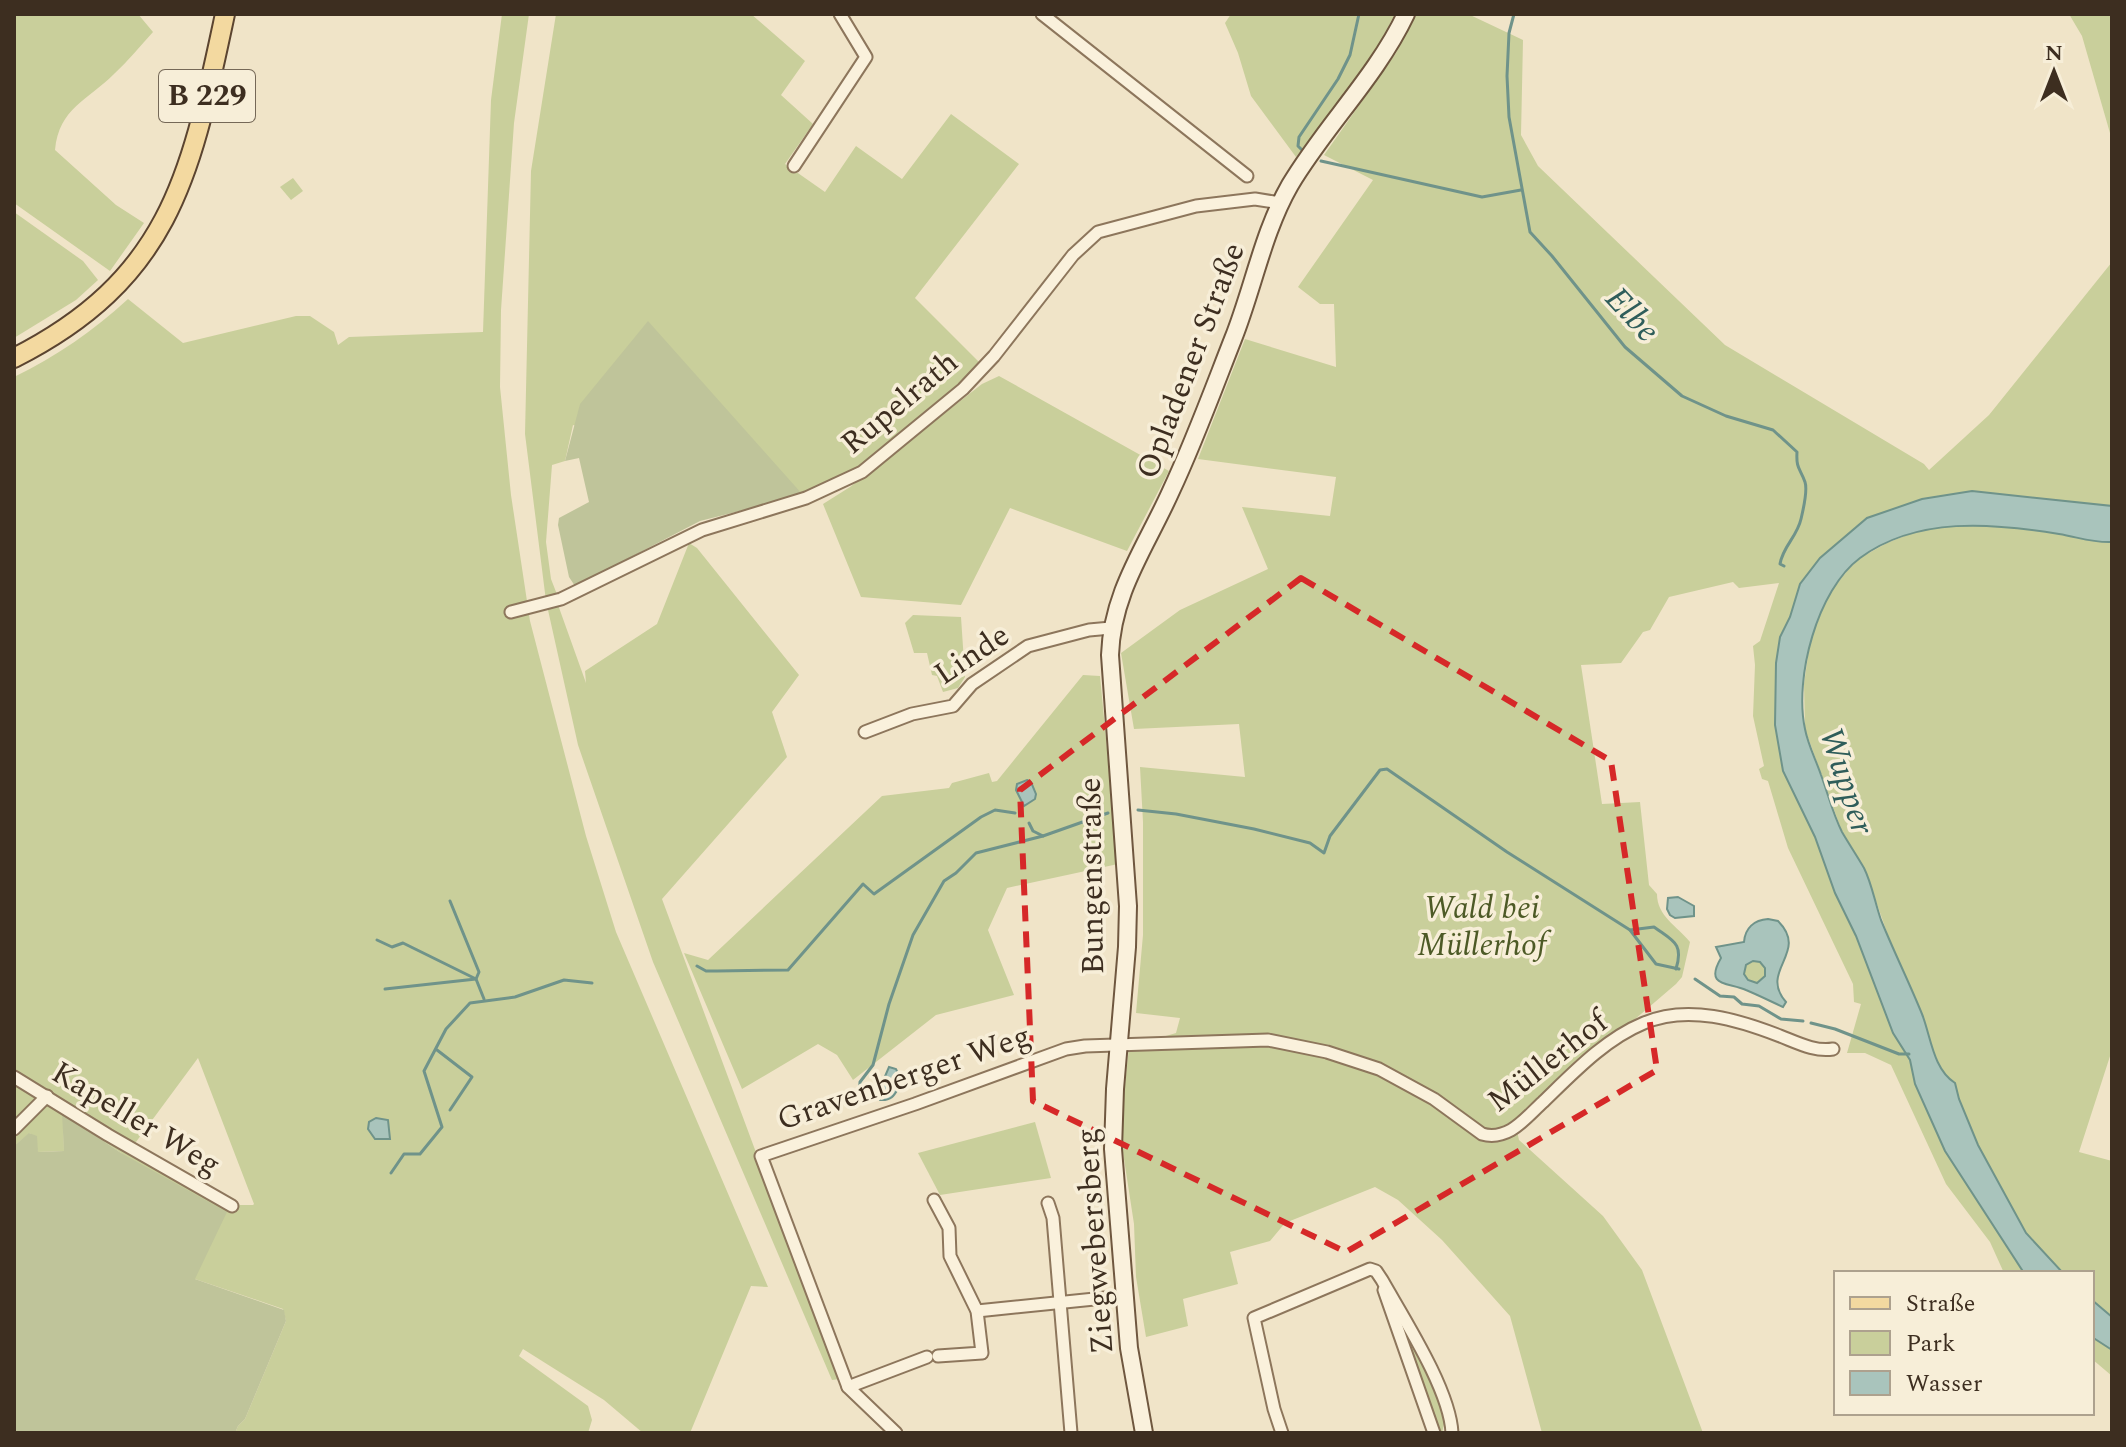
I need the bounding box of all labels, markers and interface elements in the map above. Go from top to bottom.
north arrow [2014,32,2094,112]
text: N [2045,37,2063,70]
road number: B 229 [159,70,255,122]
street label: Opladener Straße [1123,236,1259,486]
water label: Elbe [1592,275,1672,355]
street label: Rupelrath [830,339,970,467]
street label: Linde [924,612,1020,698]
water label: Wupper [1804,721,1888,842]
street label: Bungenstraße [1066,777,1118,975]
park label: Wald bei Müllerhof [1417,884,1552,970]
street label: Müllerhof [1477,997,1622,1125]
street label: Gravenberger Weg [770,1012,1038,1144]
street label: Kapeller Weg [42,1049,230,1189]
street label: Ziegwebersberg [1063,1126,1127,1356]
legend [1834,1271,2094,1415]
text: Straße [1906,1286,1975,1322]
text: Park [1906,1326,1956,1362]
text: Wasser [1906,1366,1982,1402]

